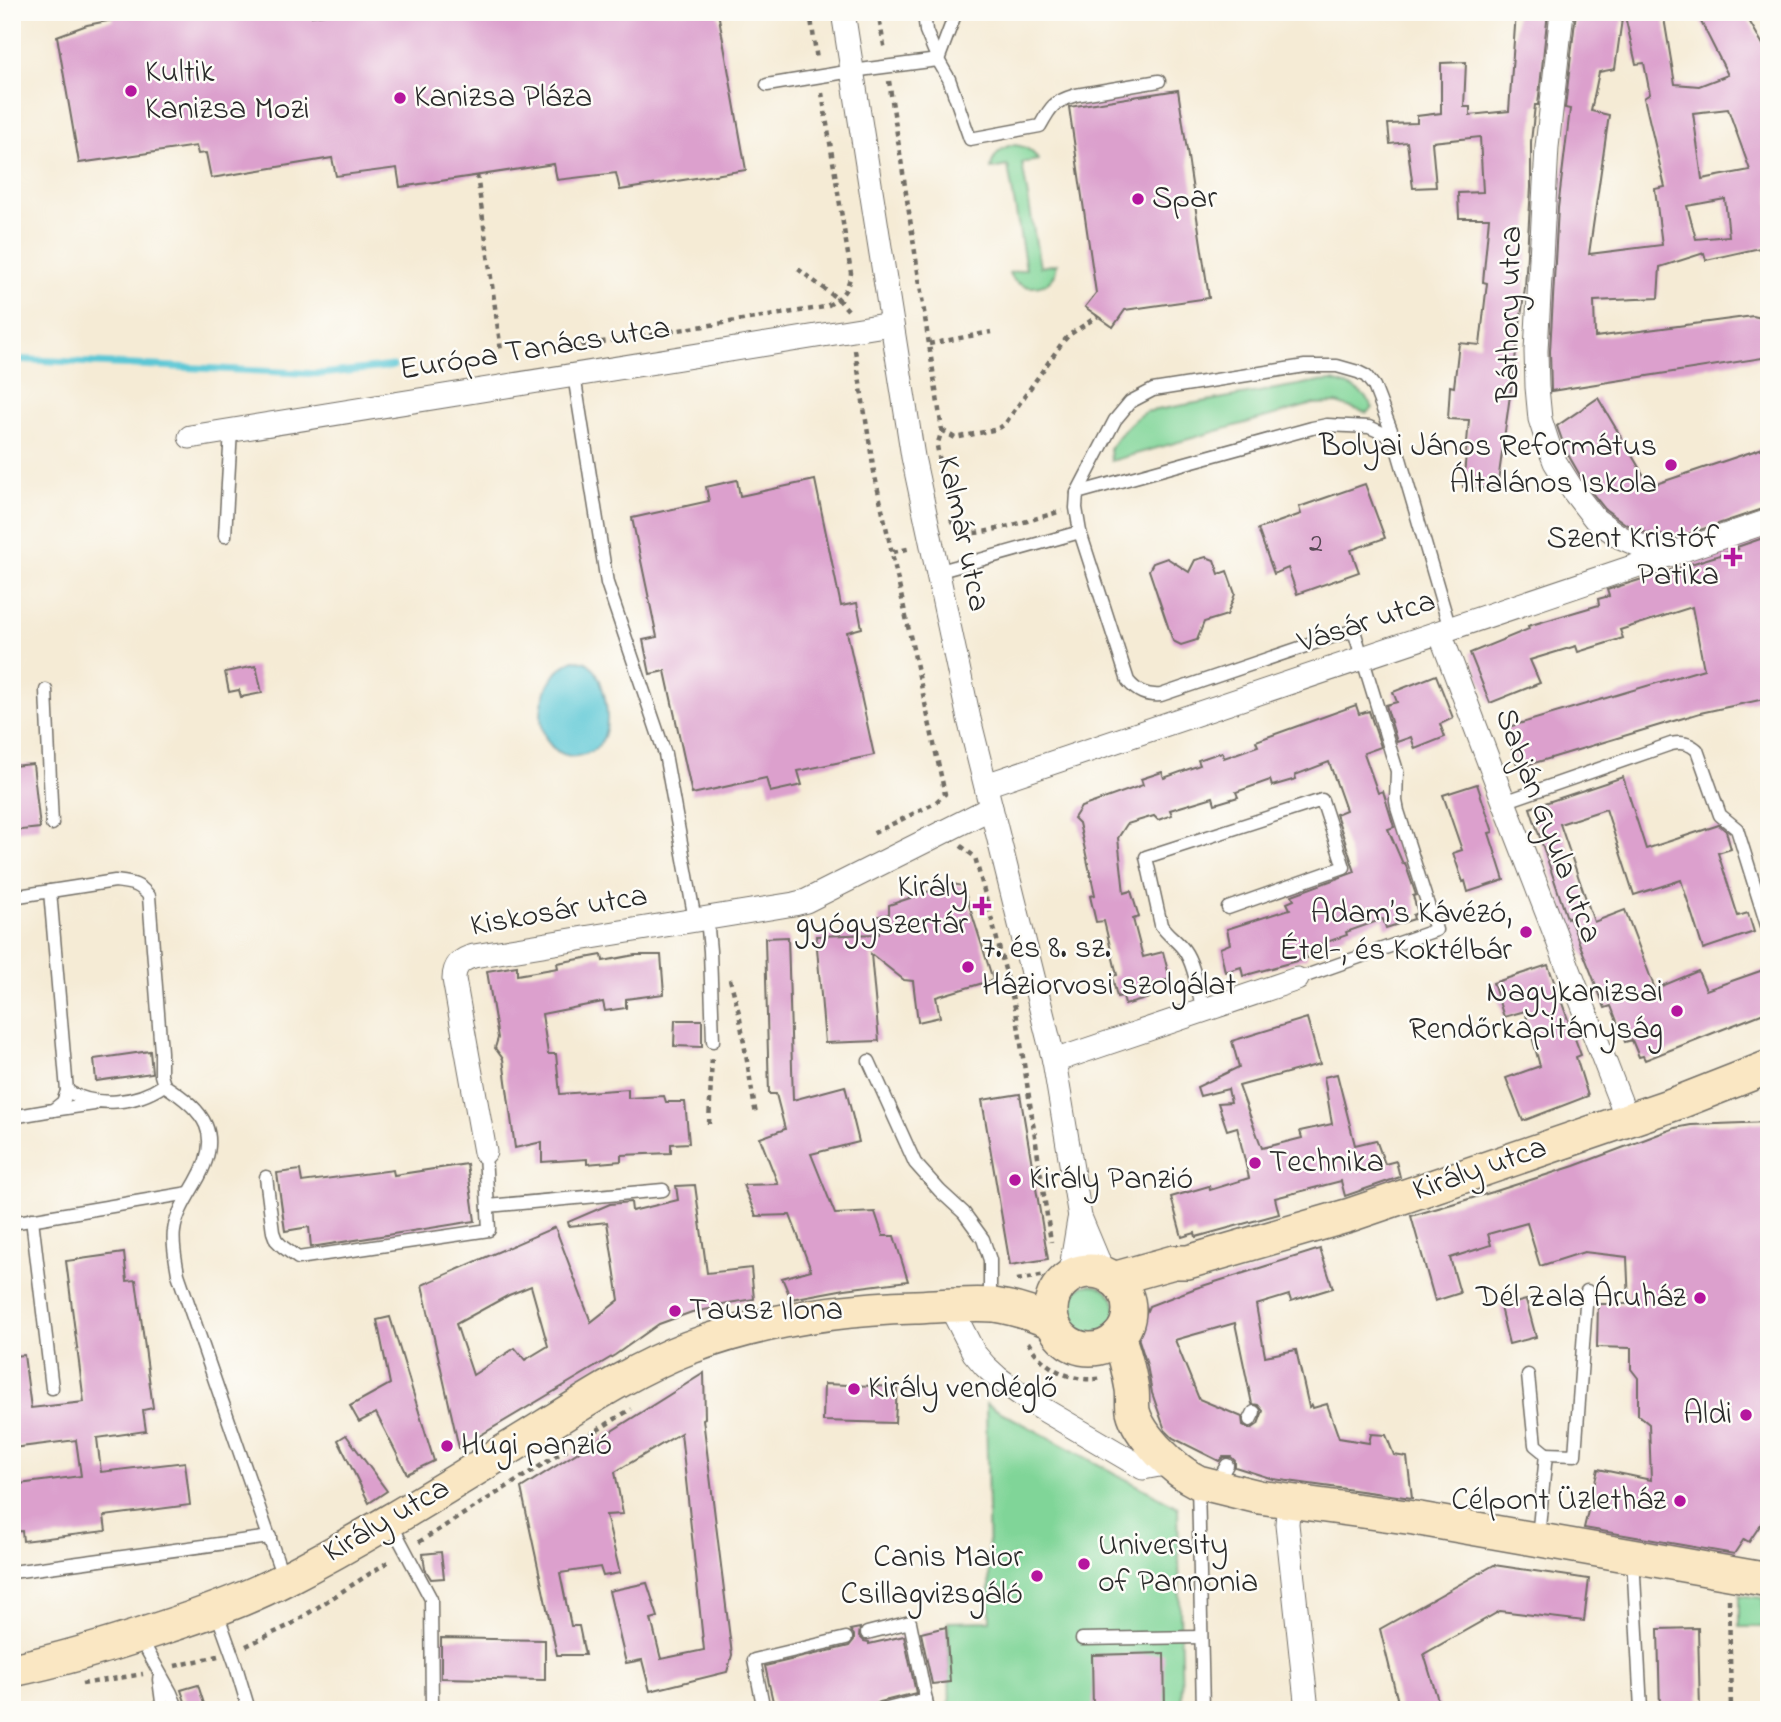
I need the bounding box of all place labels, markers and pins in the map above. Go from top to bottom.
place label: Kultik Kanizsa Mozi [145,50,310,134]
place label: Kanizsa Pláza [414,75,592,122]
marker: Kultik Kanizsa Mozi [123,83,139,99]
marker: Kanizsa Pláza [392,90,408,106]
place label: Spar [1152,176,1217,223]
marker: Spar [1130,191,1146,207]
place label: Bolyai János Református Általános Iskola [1318,424,1657,508]
marker: Bolyai János Református Általános Iskola [1663,457,1679,473]
place label: Szent Kristóf Patika [1546,516,1719,600]
marker: Szent Kristóf Patika [1725,549,1741,565]
place label: Király gyógyszertár [794,865,968,949]
place label: Adam’s Kávézó, Étel-, és Koktélbár [1279,891,1512,975]
marker: Király gyógyszertár [974,898,990,914]
marker: Adam’s Kávézó, Étel-, és Koktélbár [1518,924,1534,940]
place label: 7. és 8. sz. Háziorvosi szolgálat [982,926,1237,1010]
marker: 7. és 8. sz. Háziorvosi szolgálat [960,959,976,975]
place label: Nagykanizsai Rendőrkapitányság [1409,970,1663,1054]
marker: Nagykanizsai Rendőrkapitányság [1669,1003,1685,1019]
place label: Technika [1269,1140,1384,1187]
marker: Technika [1247,1155,1263,1171]
place label: Király Panzió [1029,1157,1193,1204]
marker: Király Panzió [1007,1172,1023,1188]
place label: Dél Zala Áruház [1475,1275,1687,1322]
place label: Tausz Ilona [689,1288,843,1335]
marker: Dél Zala Áruház [1692,1290,1708,1306]
marker: Tausz Ilona [667,1303,683,1319]
place label: Király vendéglő [868,1366,1057,1413]
marker: Király vendéglő [846,1381,862,1397]
place label: Aldi [1683,1392,1732,1439]
marker: Aldi [1738,1407,1754,1423]
place label: Hugi panzió [461,1423,612,1470]
marker: Hugi panzió [439,1438,455,1454]
place label: Célpont Üzletház [1451,1478,1667,1525]
marker: Célpont Üzletház [1672,1493,1688,1509]
place label: University of Pannonia [1098,1523,1258,1607]
place label: Canis Maior Csillagvizsgáló [841,1535,1023,1619]
marker: University of Pannonia [1076,1556,1092,1572]
marker: Canis Maior Csillagvizsgáló [1029,1568,1045,1584]

